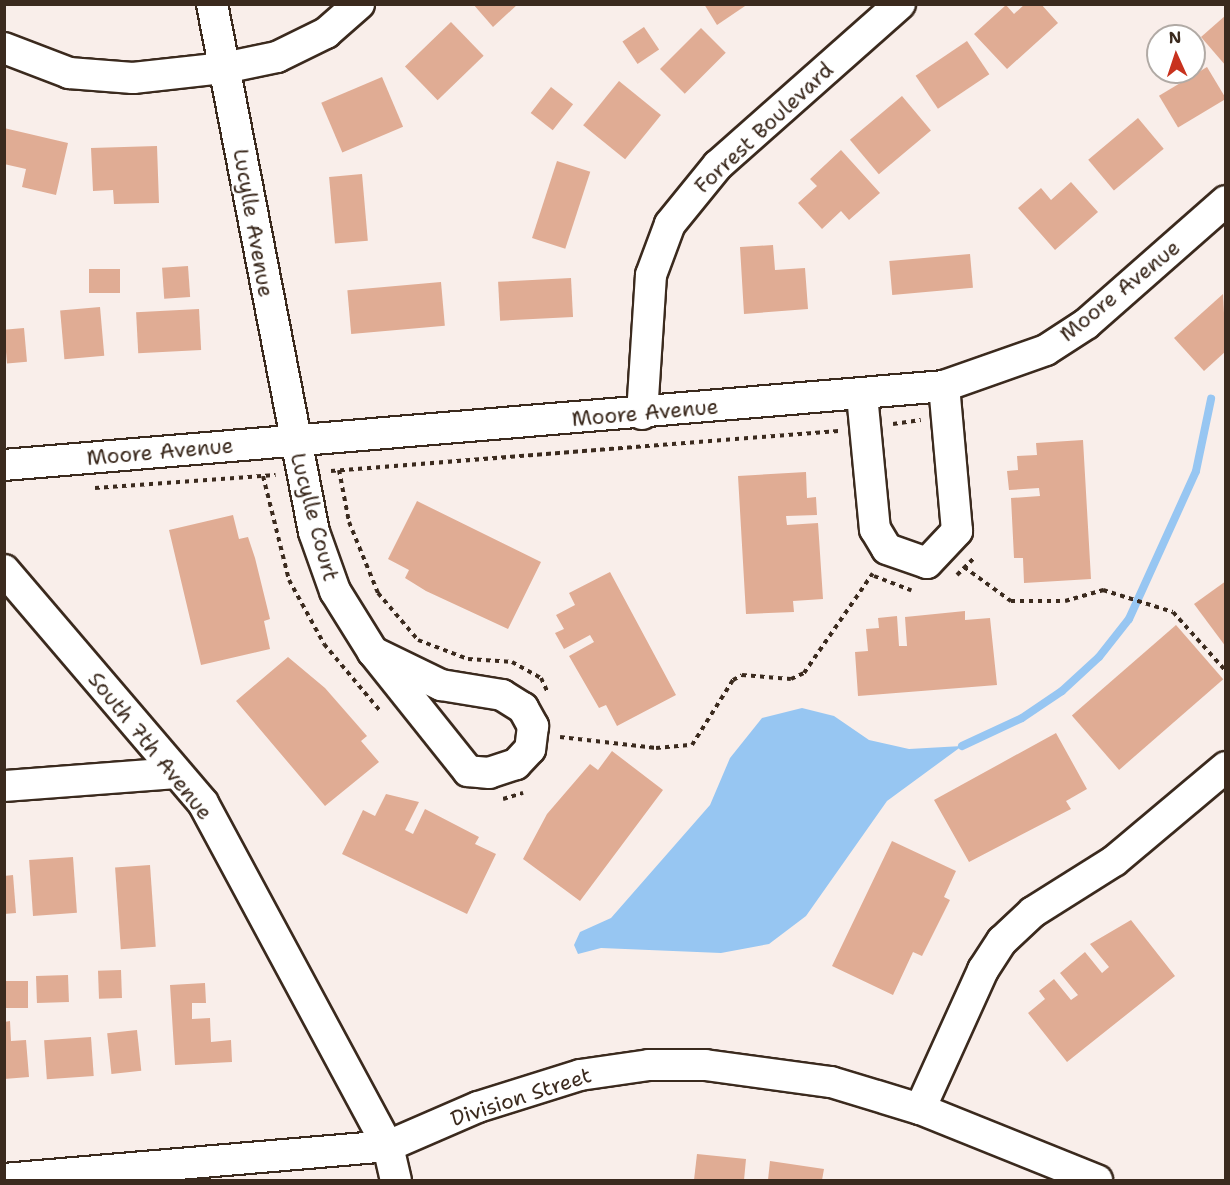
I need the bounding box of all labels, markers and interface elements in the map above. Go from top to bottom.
north arrow [1146,24,1206,84]
text: N [1168,27,1182,48]
street label: Forrest Boulevard [689,57,839,199]
street label: Lucylle Avenue [228,147,278,299]
street label: Moore Avenue [1055,235,1185,347]
street label: Moore Avenue [571,394,719,432]
street label: Moore Avenue [86,433,234,471]
street label: Lucylle Court [285,450,343,584]
street label: South 7th Avenue [83,667,217,825]
street label: Division Street [447,1062,595,1132]

